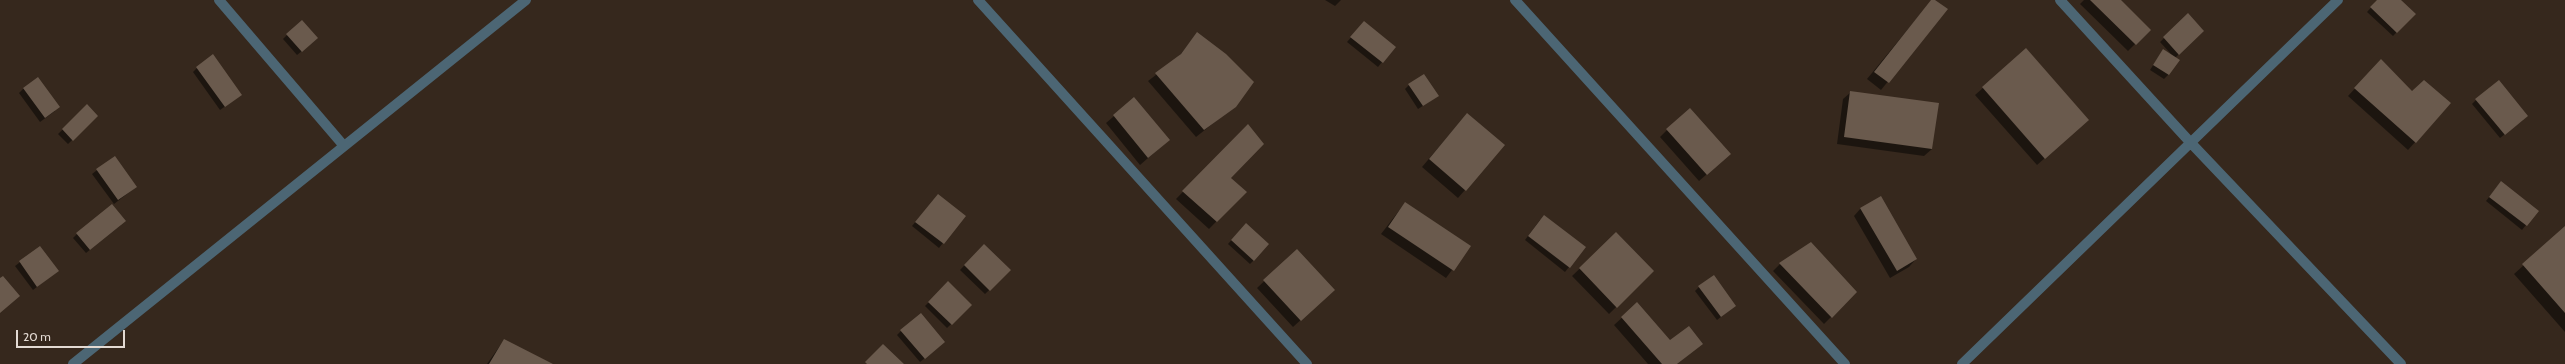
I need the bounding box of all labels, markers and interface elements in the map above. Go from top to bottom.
scale bar [18,322,127,348]
text: 20 m [23,329,51,344]

